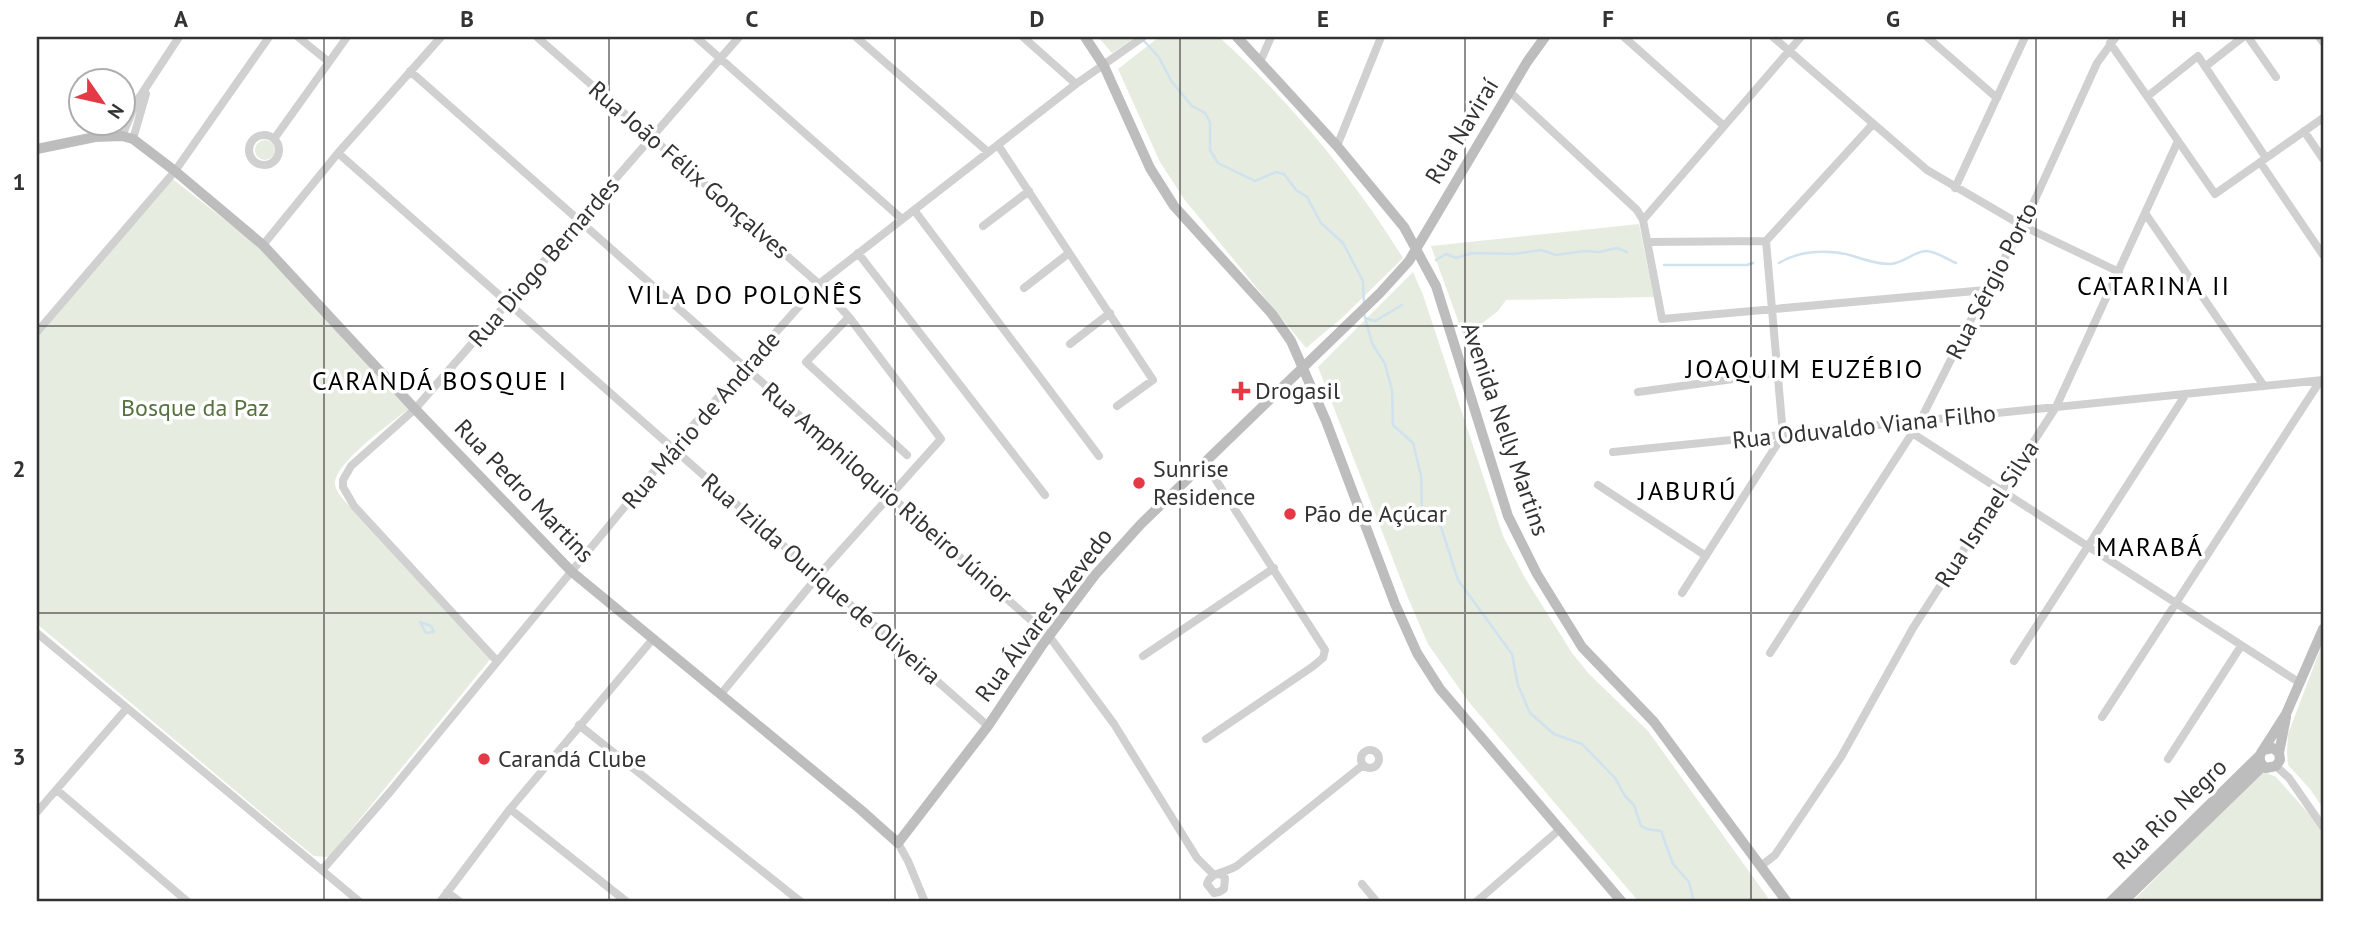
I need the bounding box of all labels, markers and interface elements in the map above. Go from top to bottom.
text: A [174,4,188,33]
text: B [460,4,474,33]
text: C [746,4,759,33]
text: D [1030,4,1044,33]
text: E [1317,4,1329,33]
text: F [1602,4,1614,33]
text: G [1886,4,1900,33]
text: H [2172,4,2186,33]
north arrow [66,66,136,136]
street label: Rua Naviraí [1418,72,1505,189]
street label: Rua João Félix Gonçalves [582,74,796,265]
text: N [103,100,130,123]
text: 1 [12,167,26,196]
street label: Rua Diogo Bernardes [461,170,626,353]
street label: Rua Sérgio Porto [1939,197,2044,364]
district label: CATARINA II [2077,269,2231,302]
district label: VILA DO POLONÊS [627,278,864,311]
street label: Avenida Nelly Martins [1454,318,1557,540]
street label: Rua Mário de Andrade [615,324,786,515]
district label: JOAQUIM EUZÉBIO [1685,352,1924,385]
district label: CARANDÁ BOSQUE I [312,364,568,397]
street label: Rua Amphiloquio Ribeiro Júnior [756,375,1019,610]
place label: Drogasil [1255,375,1340,406]
marker: Drogasil [1233,383,1249,399]
park label: Bosque da Paz [121,392,269,423]
street label: Rua Oduvaldo Viana Filho [1731,397,1997,456]
street label: Rua Pedro Martins [448,412,601,569]
street label: Rua Ismael Silva [1928,434,2046,593]
place label: Sunrise Residence [1153,453,1256,512]
text: 2 [12,454,26,483]
street label: Rua Izilda Ourique de Oliveira [695,466,947,691]
district label: JABURÚ [1637,474,1738,507]
marker: Sunrise Residence [1131,475,1147,491]
place label: Pão de Açúcar [1304,498,1447,529]
marker: Pão de Açúcar [1282,506,1298,522]
street label: Rua Álvares Azevedo [968,522,1119,708]
district label: MARABÁ [2096,530,2204,563]
text: 3 [12,742,26,771]
place label: Carandá Clube [498,743,646,774]
marker: Carandá Clube [476,751,492,767]
street label: Rua Rio Negro [2106,751,2233,876]

